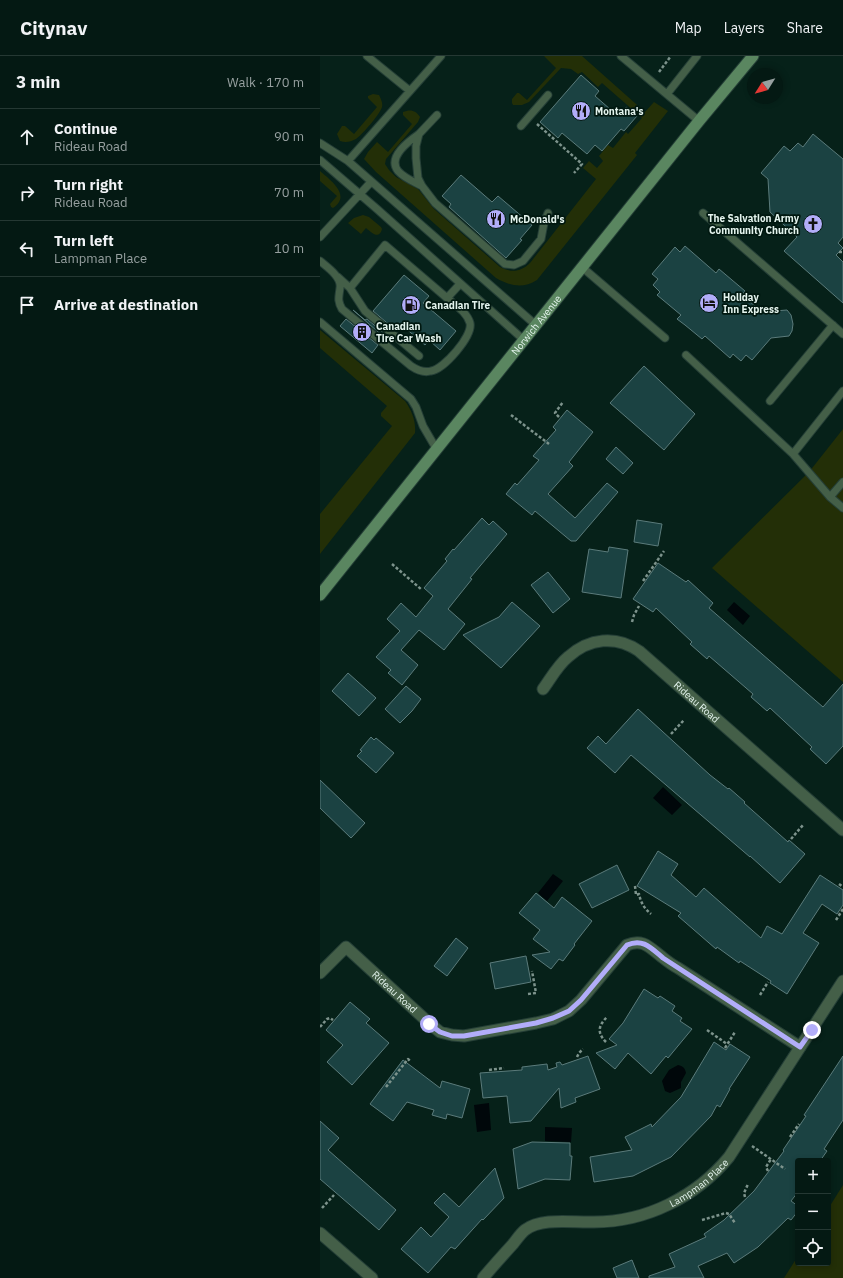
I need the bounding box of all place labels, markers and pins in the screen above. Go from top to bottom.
restaurant icon: Montana's [570,100,592,122]
place label: Montana's [595,105,644,118]
restaurant icon: McDonald's [485,208,507,230]
place label: The Salvation Army Community Church [708,212,800,237]
place label: McDonald's [510,213,564,226]
church icon: The Salvation Army Community Church [802,213,824,235]
place label: Holiday Inn Express [723,291,779,316]
hotel icon: Holiday Inn Express [698,292,720,314]
fuel station icon: Canadian Tire [400,294,422,316]
place label: Canadian Tire [425,299,490,312]
place label: Canadian Tire Car Wash [376,320,441,345]
building icon: Canadian Tire Car Wash [351,321,373,343]

